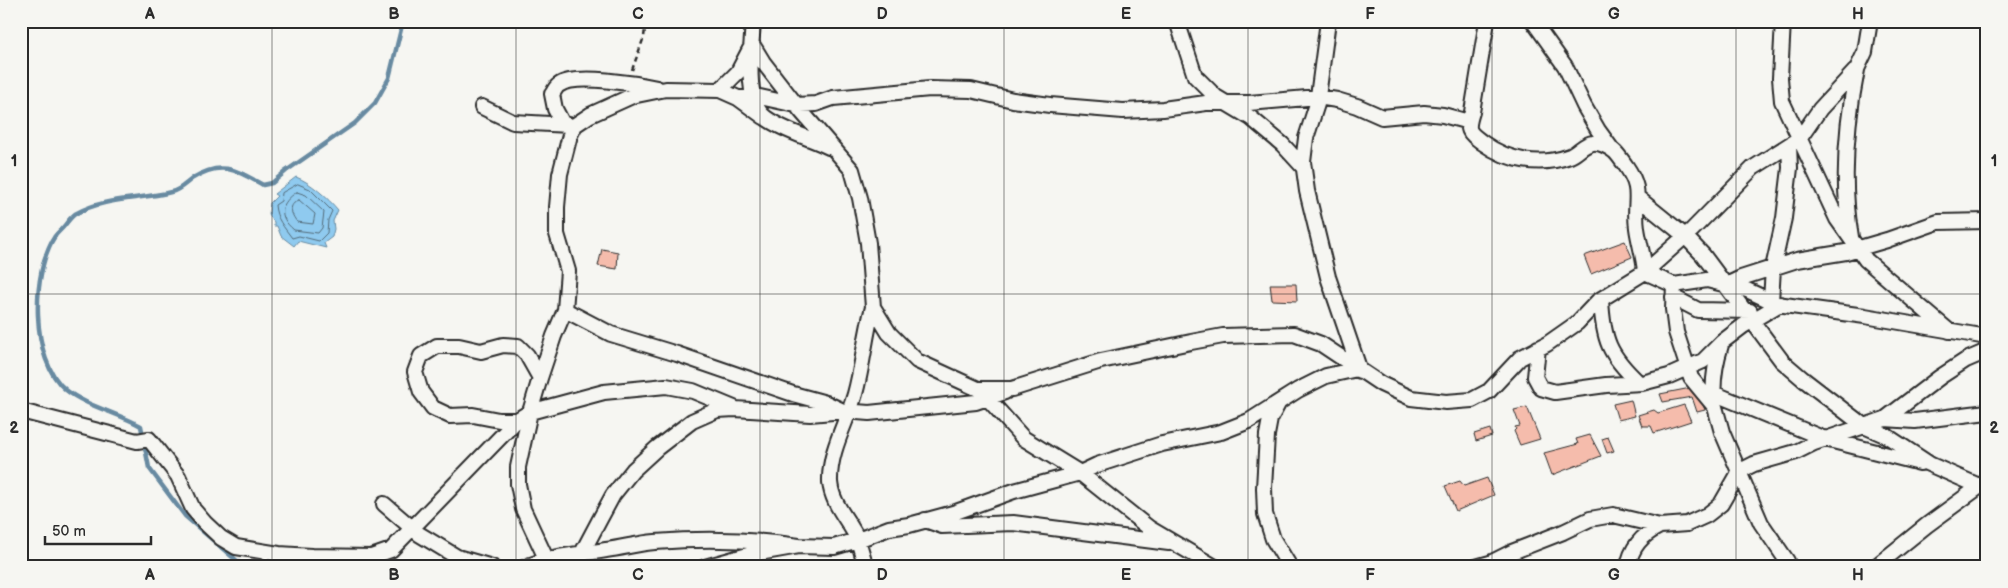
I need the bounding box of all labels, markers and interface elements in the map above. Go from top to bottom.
text: A [144,5,155,24]
text: B [388,5,400,24]
text: C [632,5,644,24]
text: D [876,5,888,24]
text: E [1121,5,1131,24]
text: F [1365,5,1375,24]
text: G [1608,5,1620,24]
text: H [1852,5,1864,24]
text: 1 [11,152,17,171]
text: 1 [1991,152,1997,171]
text: 2 [9,419,19,438]
text: 2 [1989,419,1999,438]
scale bar [45,513,151,545]
text: 50 m [52,522,86,541]
text: A [144,566,155,585]
text: B [388,566,400,585]
text: C [632,566,644,585]
text: D [876,566,888,585]
text: E [1121,566,1131,585]
text: F [1365,566,1375,585]
text: G [1608,566,1620,585]
text: H [1852,566,1864,585]

